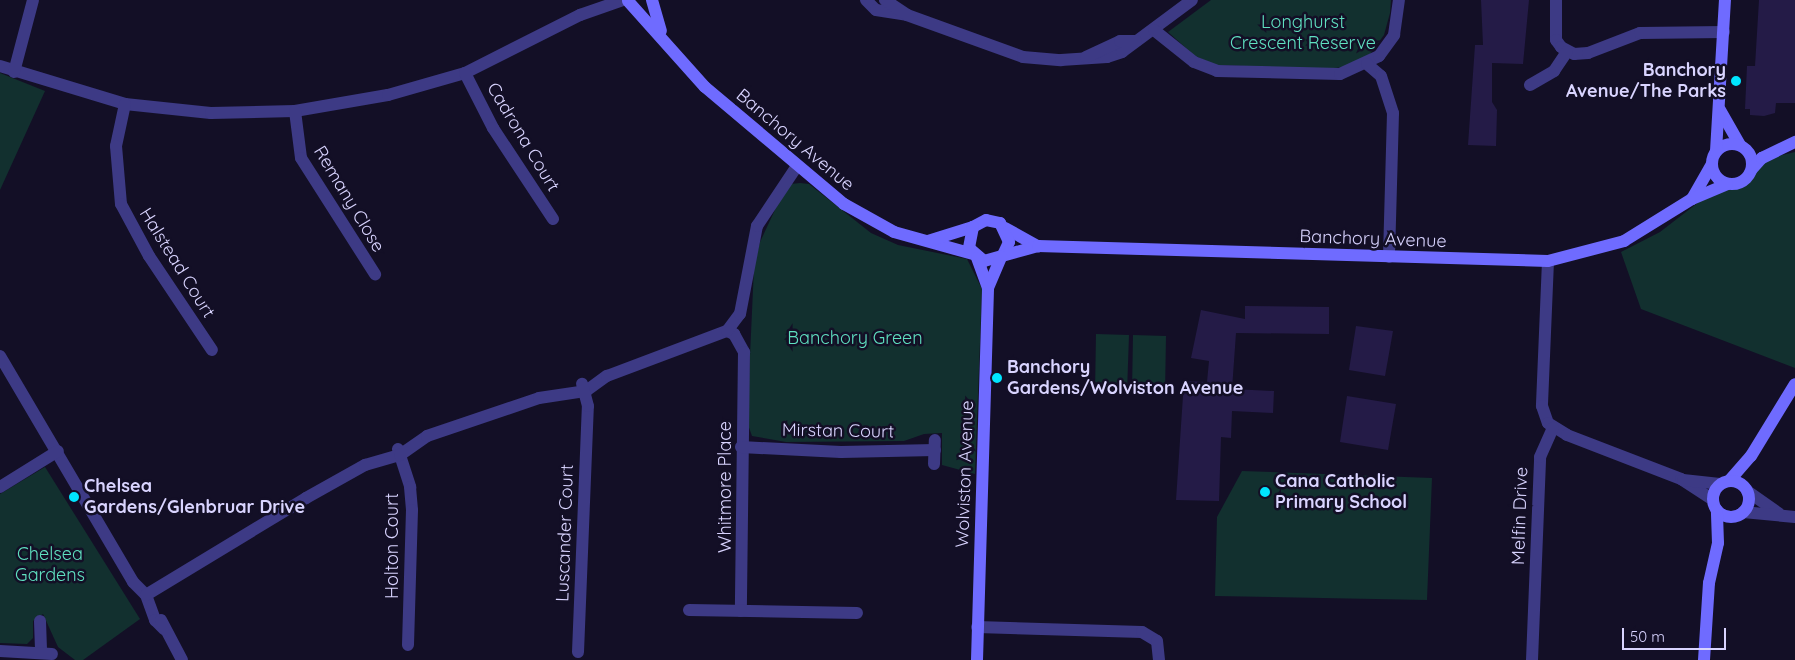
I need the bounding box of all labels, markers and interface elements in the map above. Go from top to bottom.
park label: Longhurst Crescent Reserve [1230,12,1376,54]
place label: Banchory Avenue/The Parks [1566,60,1726,102]
marker: Banchory Avenue/The Parks [1730,75,1742,87]
street label: Cadrona Court [482,79,564,195]
street label: Banchory Avenue [732,84,858,196]
street label: Remany Close [309,142,389,256]
street label: Halstead Court [135,204,219,322]
street label: Banchory Avenue [1299,226,1447,252]
park label: Banchory Green [787,327,923,349]
place label: Banchory Gardens/Wolviston Avenue [1007,357,1243,399]
marker: Banchory Gardens/Wolviston Avenue [991,372,1003,384]
street label: Wolviston Avenue [952,400,978,548]
street label: Mirstan Court [782,419,894,443]
street label: Whitmore Place [714,421,736,553]
street label: Luscander Court [552,464,578,602]
street label: Melfin Drive [1507,467,1533,565]
place label: Cana Catholic Primary School [1275,471,1407,514]
place label: Chelsea Gardens/Glenbruar Drive [84,476,305,518]
marker: Cana Catholic Primary School [1259,486,1271,498]
marker: Chelsea Gardens/Glenbruar Drive [68,491,80,503]
street label: Holton Court [381,493,403,599]
park label: Chelsea Gardens [15,544,85,586]
scale bar [1625,618,1729,650]
text: 50 m [1630,627,1665,646]

